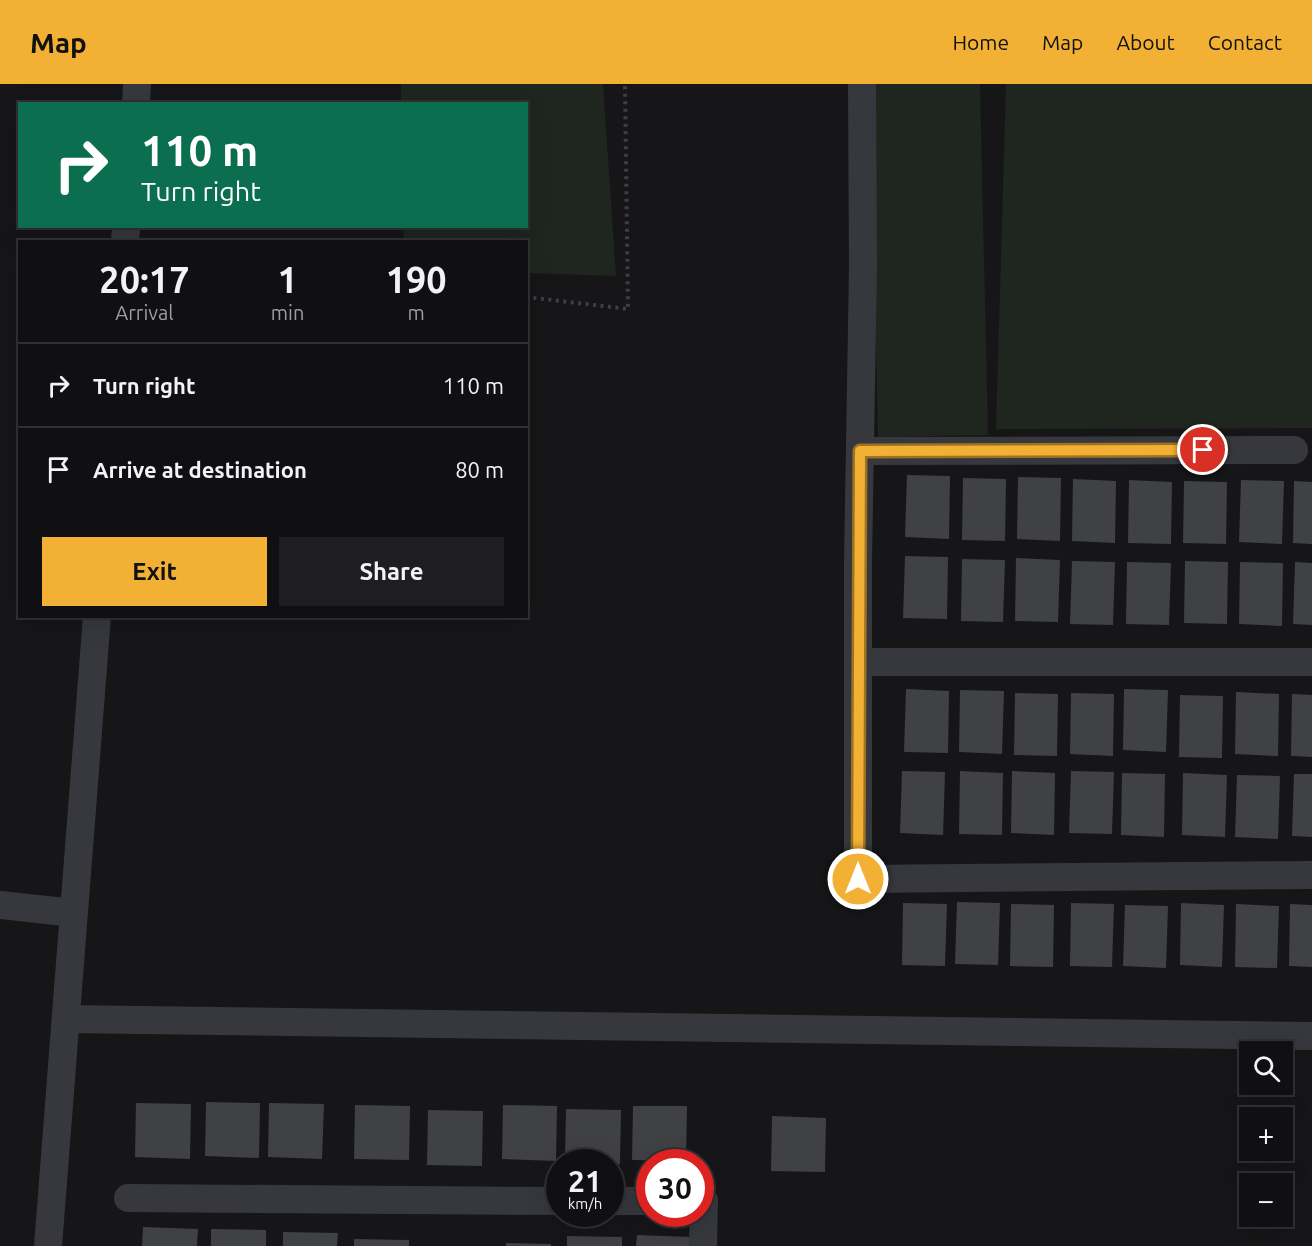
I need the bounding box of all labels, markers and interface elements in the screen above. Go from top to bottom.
text: Map [30,27,87,58]
text: Home [952,30,1009,54]
text: Map [1042,30,1083,54]
text: About [1116,30,1175,54]
text: Contact [1208,30,1282,54]
icon: right [42,126,120,204]
text: 110 m [141,127,258,174]
text: Turn right [141,176,261,206]
text: 20:17 [99,259,189,300]
text: 1 [277,259,298,300]
text: 190 [386,259,447,300]
text: Arrival [115,301,174,324]
text: min [271,301,304,324]
text: m [408,301,425,324]
icon: right [42,369,75,402]
text: Turn right [93,373,195,398]
text: 110 m [443,373,504,398]
pin [1177,424,1228,475]
icon: arrive [1186,433,1219,466]
icon: arrive [42,453,75,486]
text: Arrive at destination [93,457,307,482]
text: 80 m [455,457,504,482]
button: Exit [42,537,267,606]
button: Share [279,537,504,606]
position arrow [826,847,890,911]
map controls [1239,1041,1293,1227]
button: search [1239,1041,1293,1095]
button: + [1239,1107,1293,1161]
speed limit sign: 30 [636,1149,714,1227]
text: 21 [568,1164,602,1198]
button: − [1239,1173,1293,1227]
text: km/h [568,1195,602,1212]

